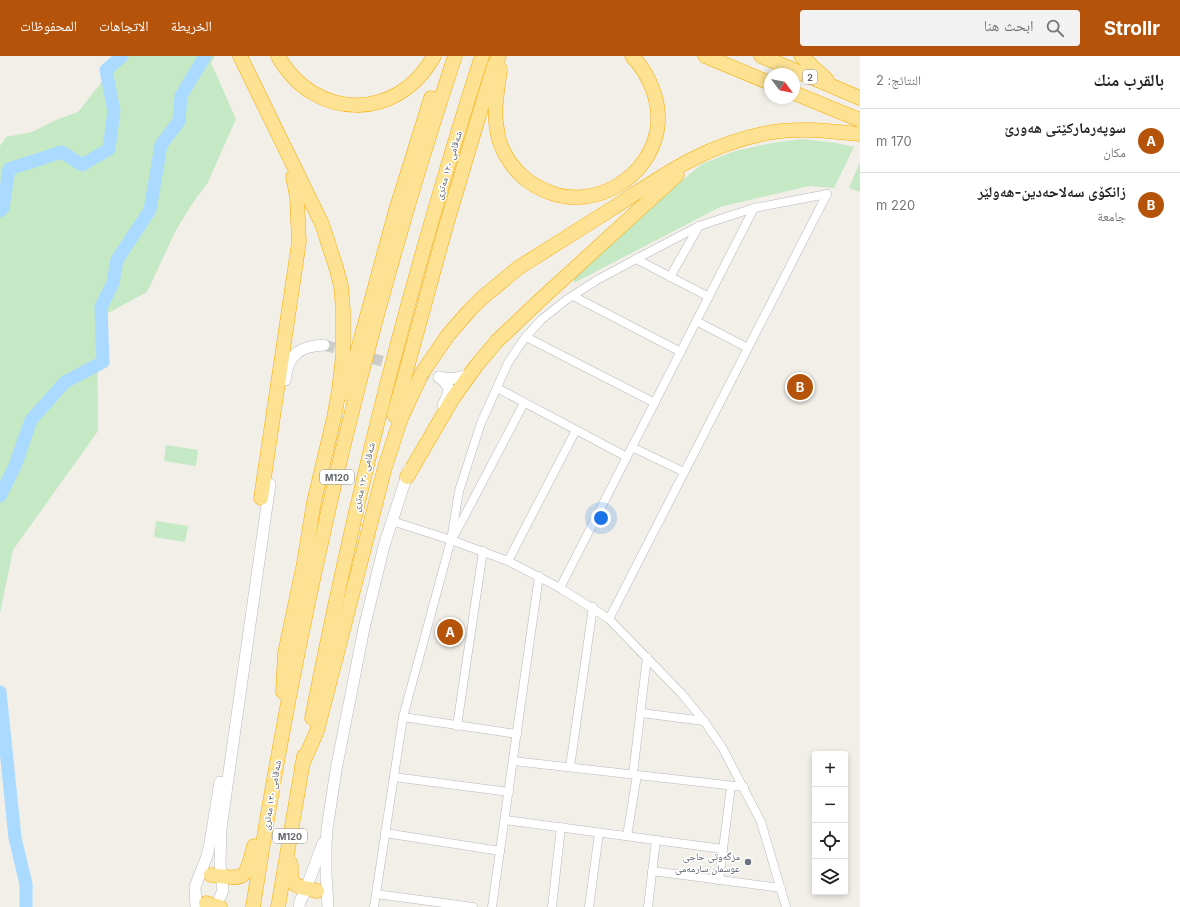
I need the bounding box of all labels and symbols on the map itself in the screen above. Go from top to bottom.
north arrow [764,68,800,104]
road number: 2 [803,70,817,84]
street label: شەقامی ١٢٠ مەتری [432,129,465,201]
pin: B [787,372,813,402]
street label: شەقامی ١٢٠ مەتری [349,441,378,513]
road number: M120 [320,470,354,484]
your location [591,508,611,528]
pin: A [437,617,463,647]
street label: شەقامی ١٢٠ مەتری [259,759,284,831]
road number: M120 [273,829,307,843]
place label: مزگەوتی حاجی عوسمان سارمەمی [675,850,740,875]
marker: مزگەوتی حاجی عوسمان سارمەمی [743,857,753,867]

